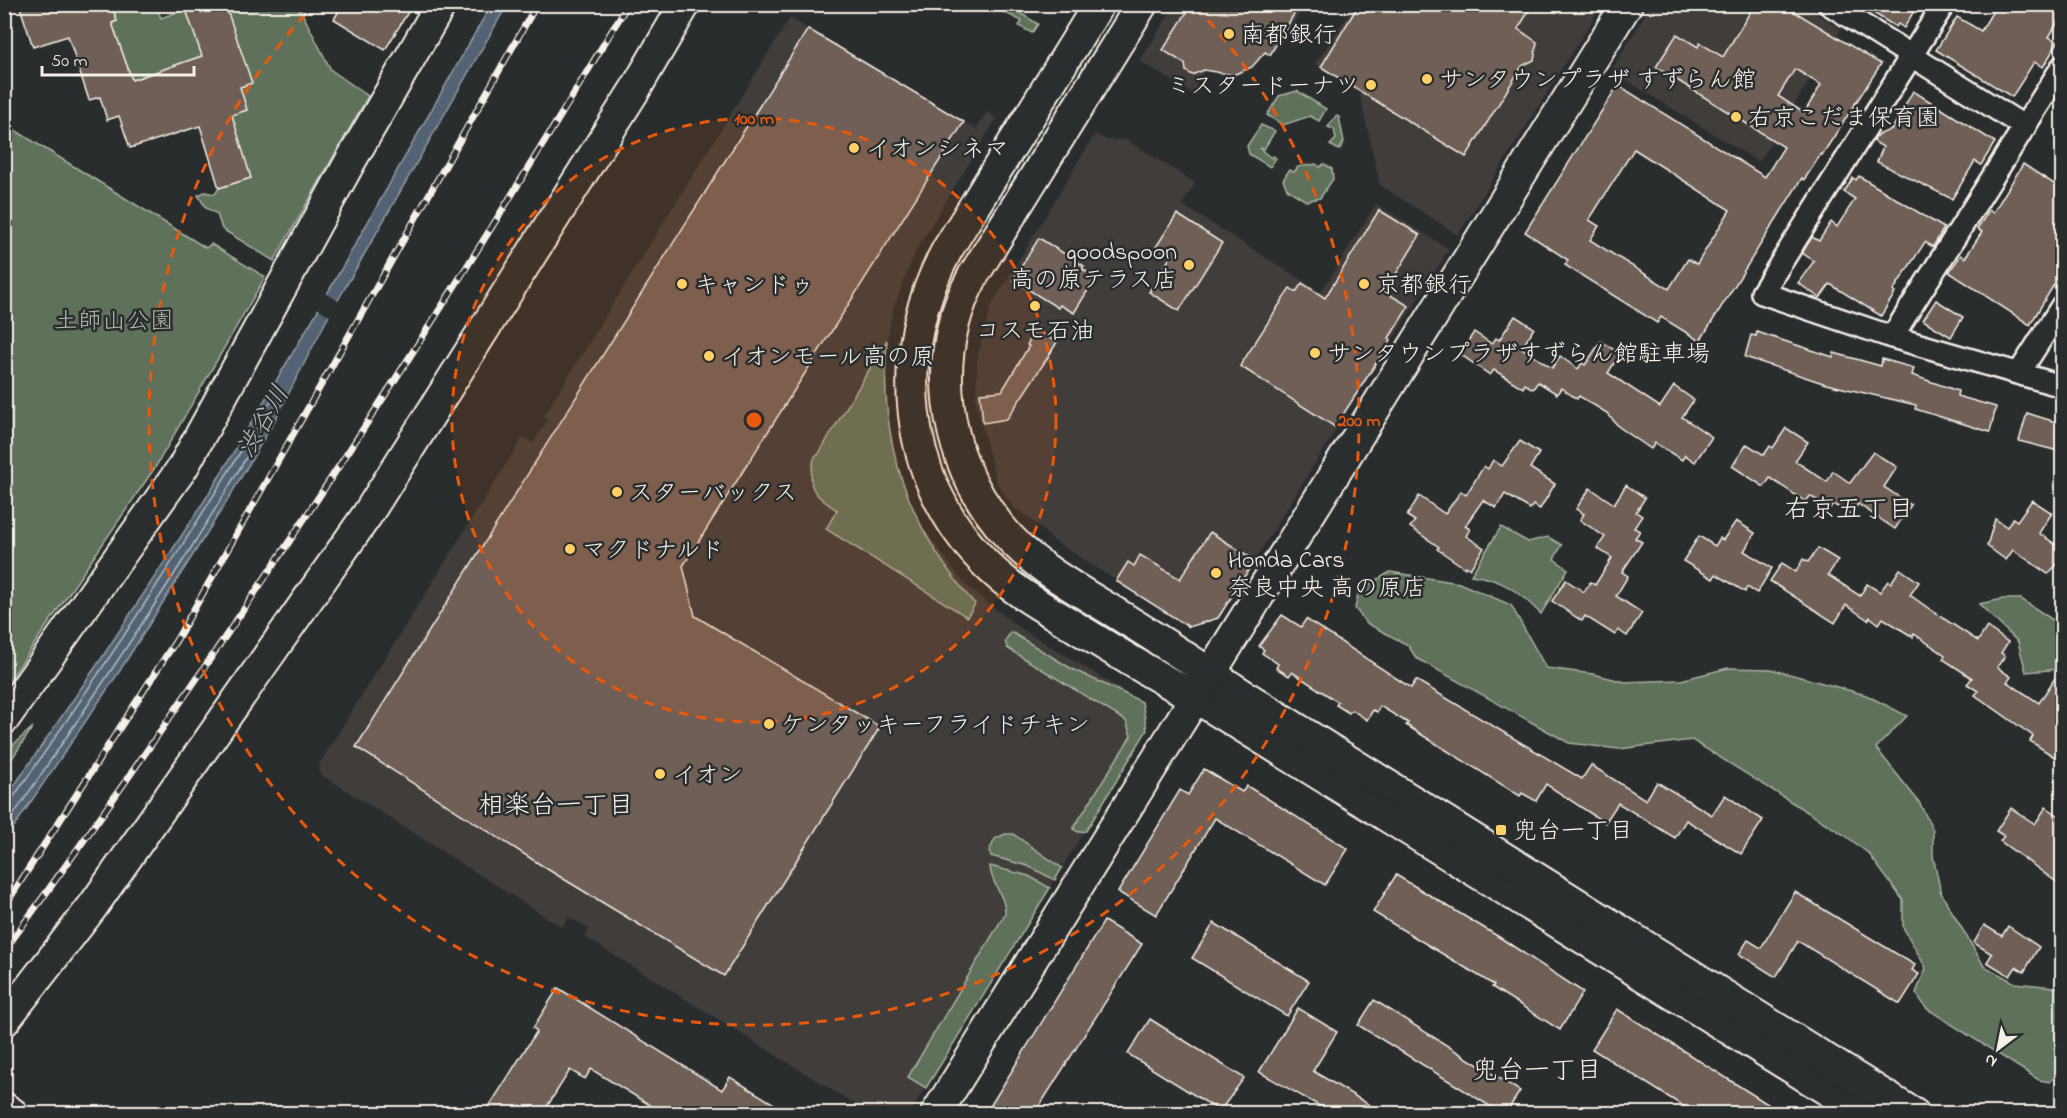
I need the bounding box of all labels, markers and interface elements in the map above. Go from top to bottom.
place label: 南都銀行 [1241,19,1337,54]
marker: 南都銀行 [1222,27,1236,41]
scale bar [42,39,194,77]
text: 50 m [51,49,88,75]
place label: サンタウンプラザ すずらん館 [1439,64,1756,99]
place label: ミスタードーナツ [1167,70,1359,105]
marker: サンタウンプラザ すずらん館 [1420,72,1434,86]
marker: ミスタードーナツ [1364,78,1378,92]
place label: 右京こだま保育園 [1748,102,1940,137]
text: 100 m [734,107,774,133]
marker: 右京こだま保育園 [1729,110,1743,124]
place label: イオンシネマ [866,133,1009,168]
marker: イオンシネマ [847,141,861,155]
place label: goodspoon 高の原テラス店 [1010,236,1177,299]
marker: goodspoon 高の原テラス店 [1182,258,1196,272]
place label: キャンドゥ [694,269,814,304]
place label: 京都銀行 [1376,269,1472,304]
marker: キャンドゥ [675,277,689,291]
marker: 京都銀行 [1357,277,1371,291]
marker: コスモ石油 [1028,299,1042,313]
park label: 土師山公園 [54,305,174,340]
place label: コスモ石油 [975,315,1095,350]
place label: サンタウンプラザすずらん館駐車場 [1327,338,1710,373]
place label: イオンモール高の原 [721,341,935,376]
marker: サンタウンプラザすずらん館駐車場 [1308,346,1322,360]
marker: イオンモール高の原 [702,349,716,363]
water label: 渋谷川 [229,379,301,466]
text: 200 m [1337,409,1381,435]
centre of rings [744,410,764,430]
place label: スターバックス [629,477,797,512]
marker: スターバックス [610,485,624,499]
district label: 右京五丁目 [1784,492,1914,530]
place label: マクドナルド [582,534,724,569]
marker: マクドナルド [563,542,577,556]
place label: Honda Cars 奈良中央 高の原店 [1228,544,1426,607]
marker: Honda Cars 奈良中央 高の原店 [1209,566,1223,580]
place label: ケンタッキーフライドチキン [781,709,1090,744]
marker: ケンタッキーフライドチキン [762,717,776,731]
place label: イオン [672,759,743,794]
marker: イオン [653,767,667,781]
district label: 相楽台一丁目 [478,788,634,826]
place label: 兜台一丁目 [1513,815,1633,850]
marker: 兜台一丁目 [1494,823,1508,837]
north arrow [1968,1019,2028,1079]
text: N [1980,1047,2002,1073]
district label: 兜台一丁目 [1472,1053,1602,1091]

